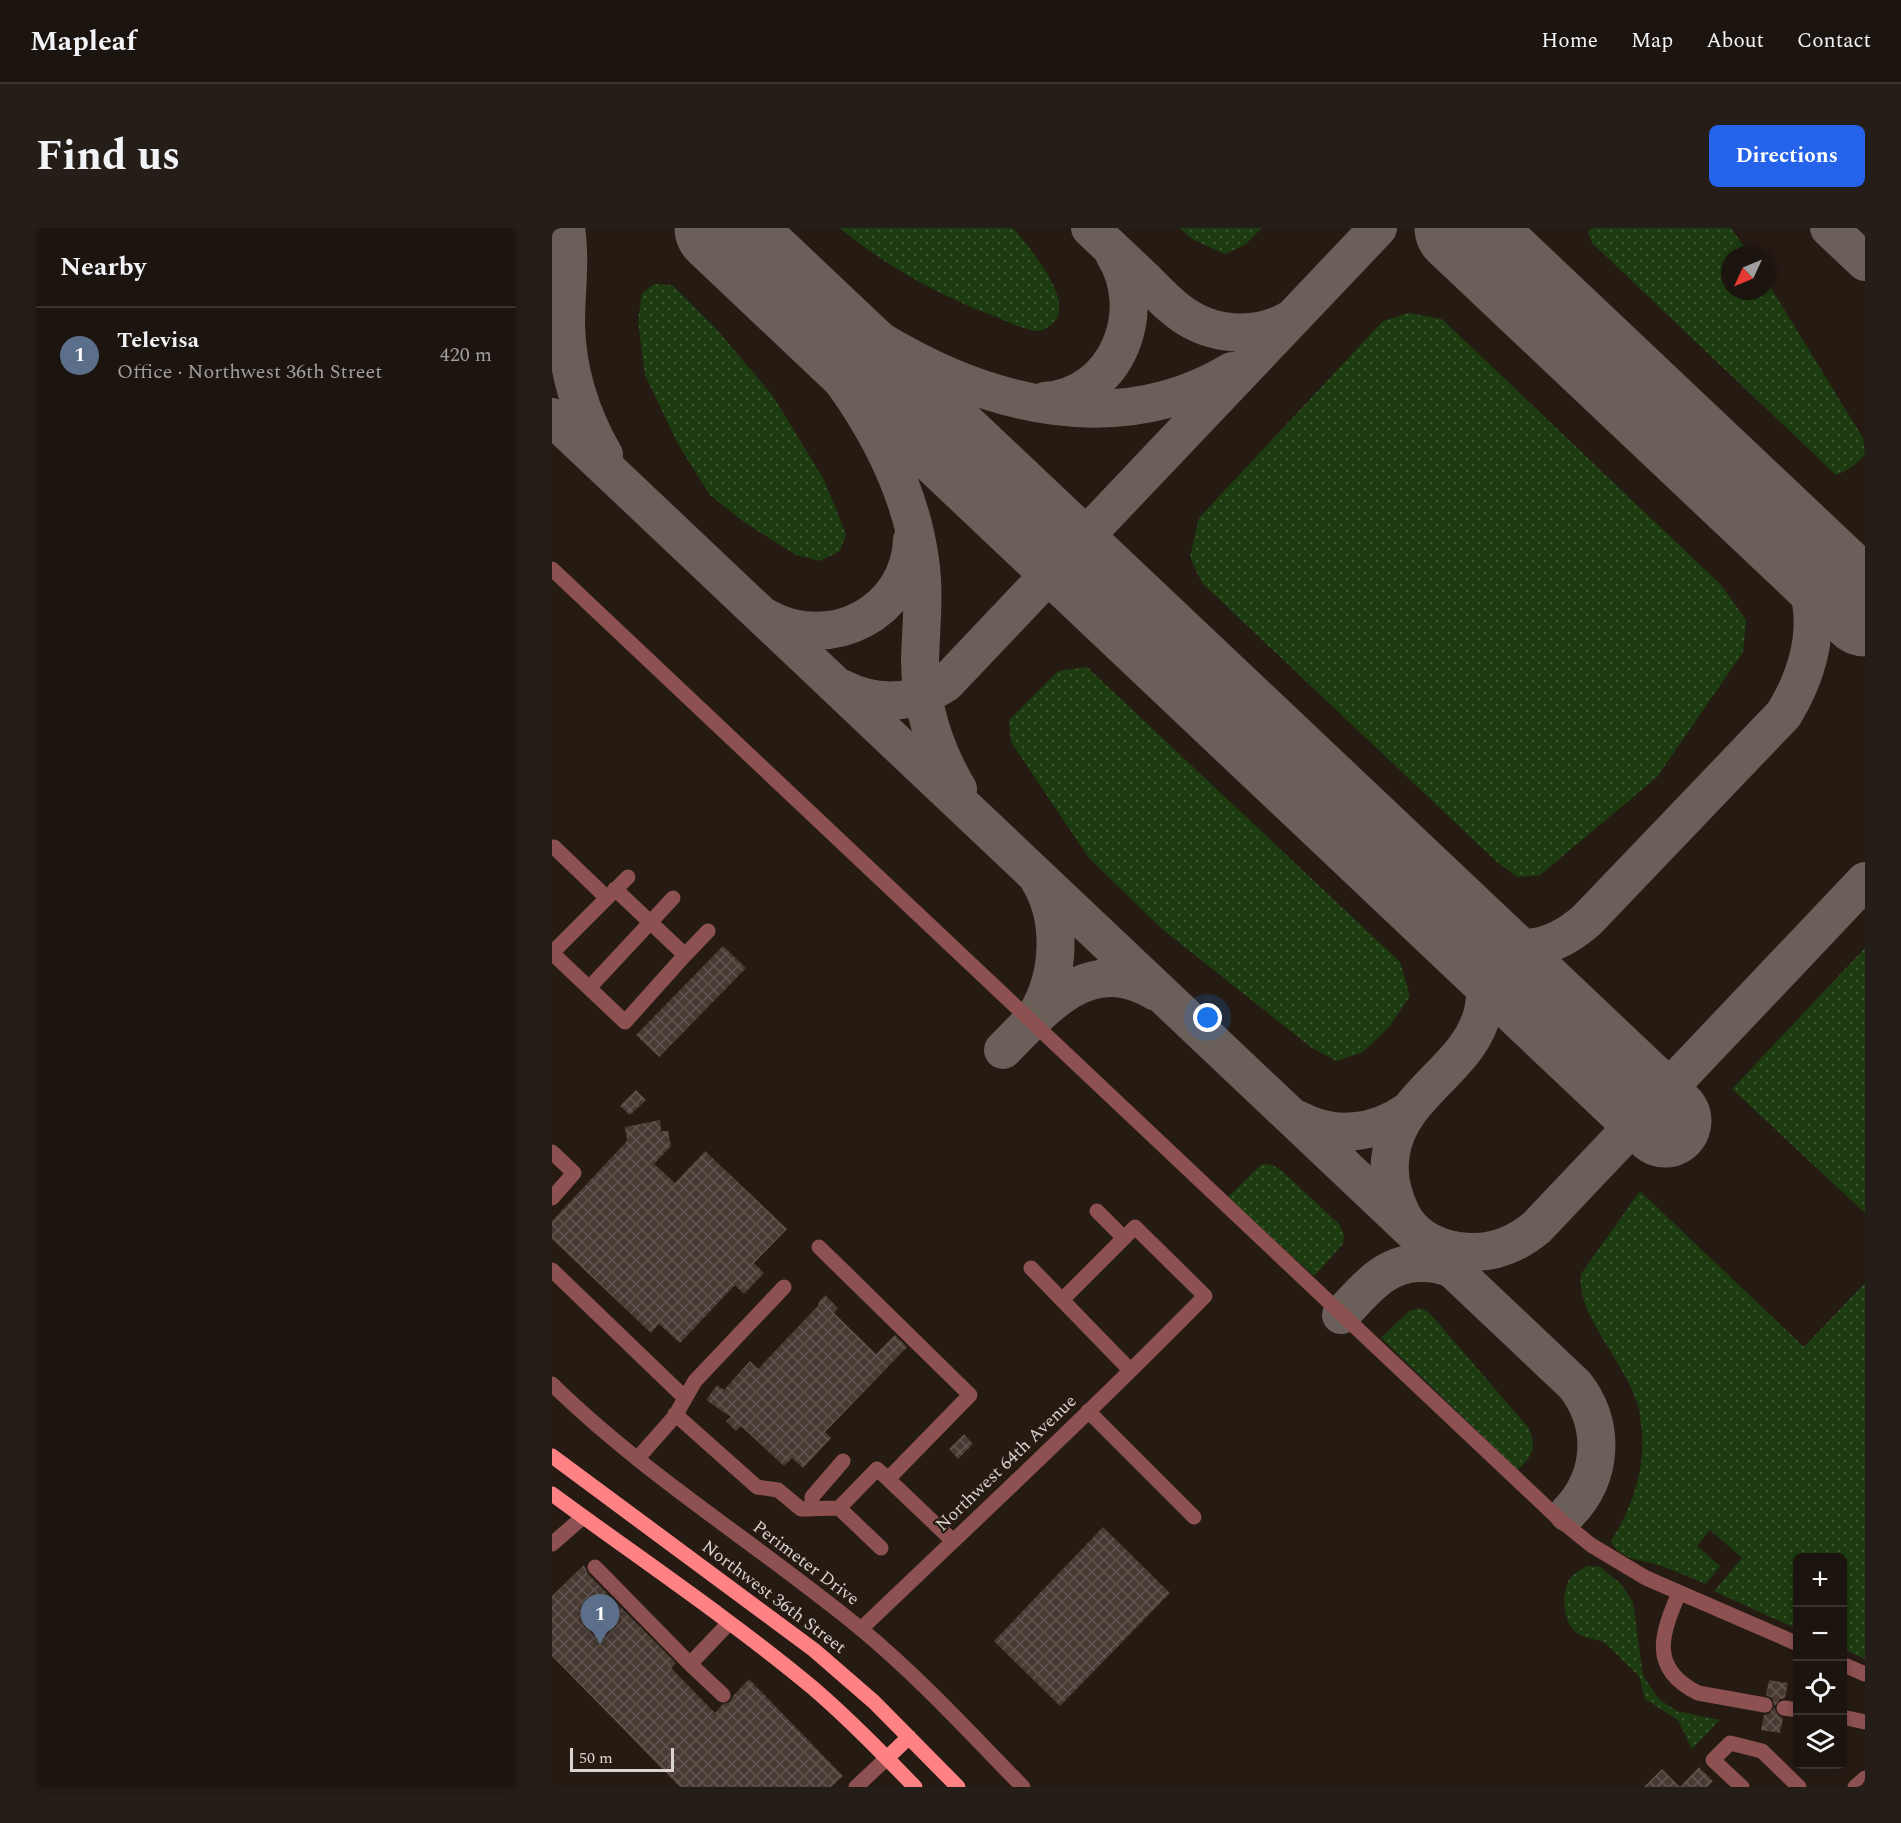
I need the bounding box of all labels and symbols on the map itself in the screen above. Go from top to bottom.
north arrow [1721,246,1775,300]
your location [1193,1003,1222,1032]
street label: Northwest 64th Avenue [929,1388,1083,1538]
street label: Perimeter Drive [747,1514,865,1612]
street label: Northwest 36th Street [696,1533,852,1661]
pin: 1 [580,1594,620,1644]
scale bar [570,1745,674,1772]

